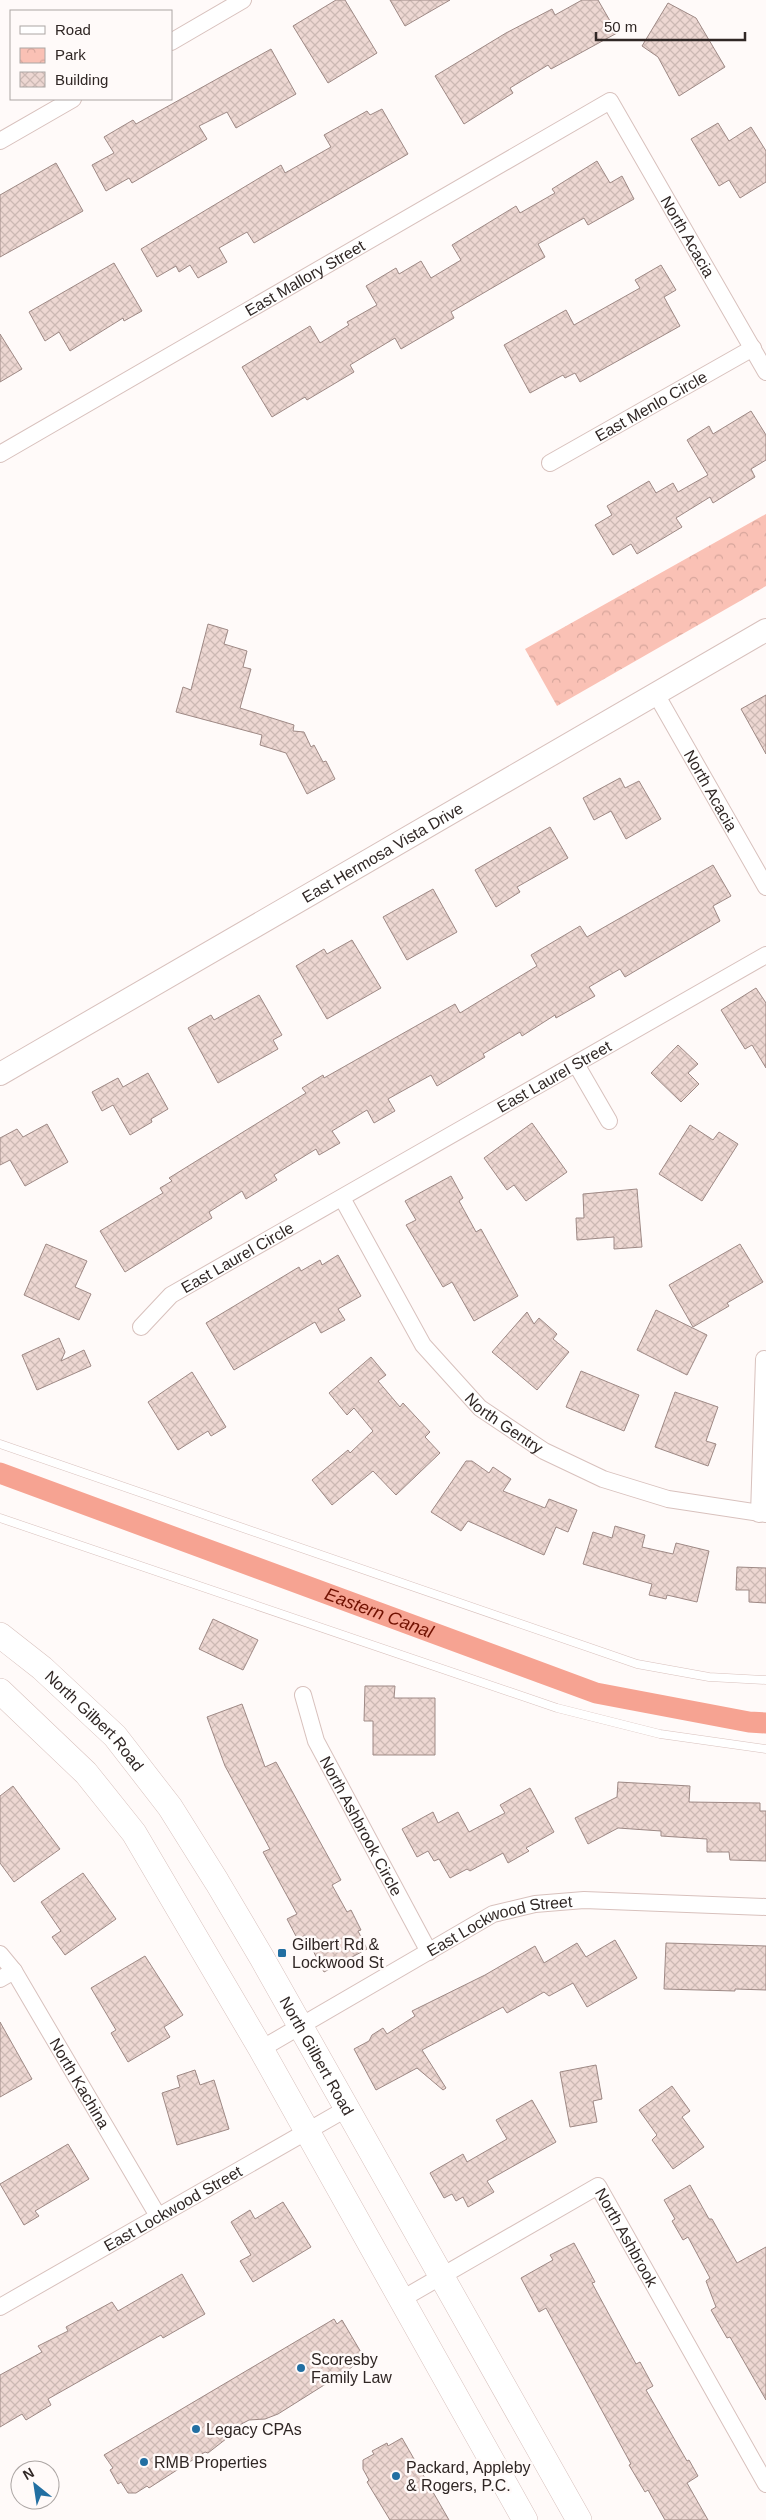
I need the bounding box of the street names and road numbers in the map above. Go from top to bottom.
street label: North Acacia [657,193,718,280]
street label: East Mallory Street [242,237,368,319]
street label: East Menlo Circle [592,368,710,445]
street label: North Acacia [681,747,740,834]
street label: East Hermosa Vista Drive [299,799,466,906]
street label: East Laurel Street [494,1037,615,1116]
street label: East Laurel Circle [178,1219,297,1296]
street label: North Gentry [462,1390,546,1457]
street label: North Gilbert Road [42,1667,147,1774]
street label: North Ashbrook Circle [317,1753,405,1899]
street label: East Lockwood Street [424,1893,573,1960]
street label: North Gilbert Road [276,1994,357,2118]
street label: North Kachina [46,2035,113,2131]
street label: East Lockwood Street [101,2162,245,2255]
street label: North Ashbrook [592,2185,661,2291]

